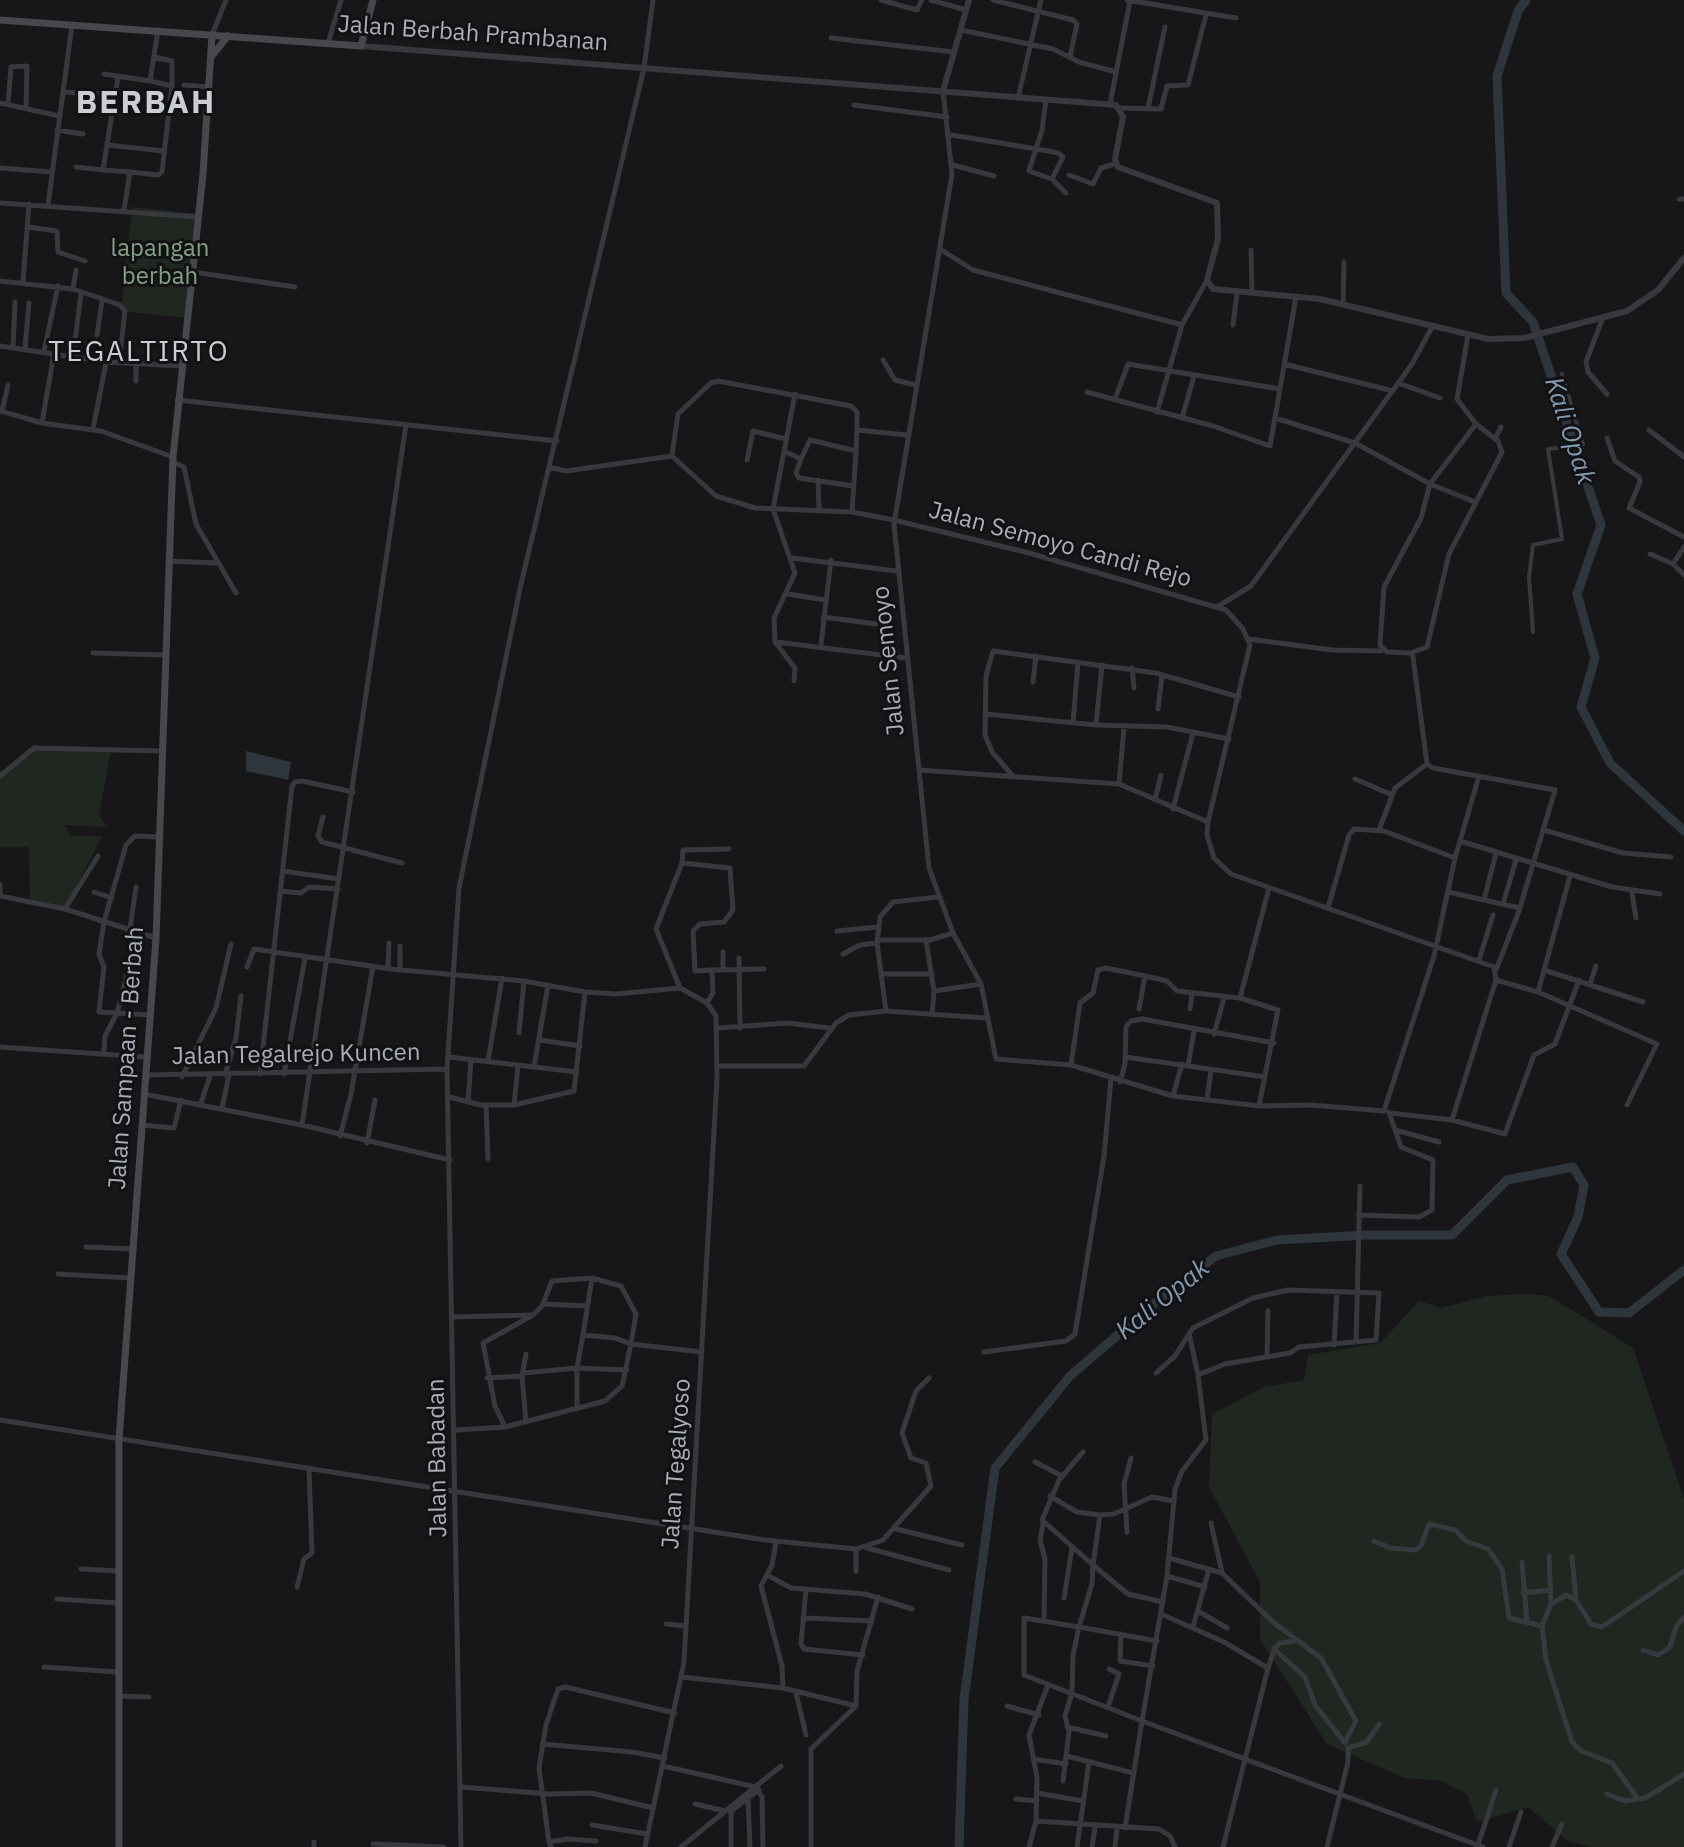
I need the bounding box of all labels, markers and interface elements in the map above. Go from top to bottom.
street label: Jalan Berbah Prambanan [337,10,609,58]
district label: BERBAH [76,85,216,123]
park label: lapangan berbah [111,235,209,291]
district label: TEGALTIRTO [48,336,230,370]
water label: Kali Opak [1537,373,1601,489]
street label: Jalan Semoyo Candi Rejo [926,496,1194,594]
street label: Jalan Semoyo [867,585,911,737]
street label: Jalan Sampaan - Berbah [103,926,151,1190]
street label: Jalan Tegalrejo Kuncen [171,1038,421,1072]
water label: Kali Opak [1110,1253,1216,1347]
street label: Jalan Babadan [422,1378,454,1538]
street label: Jalan Tegalyoso [657,1378,697,1550]

